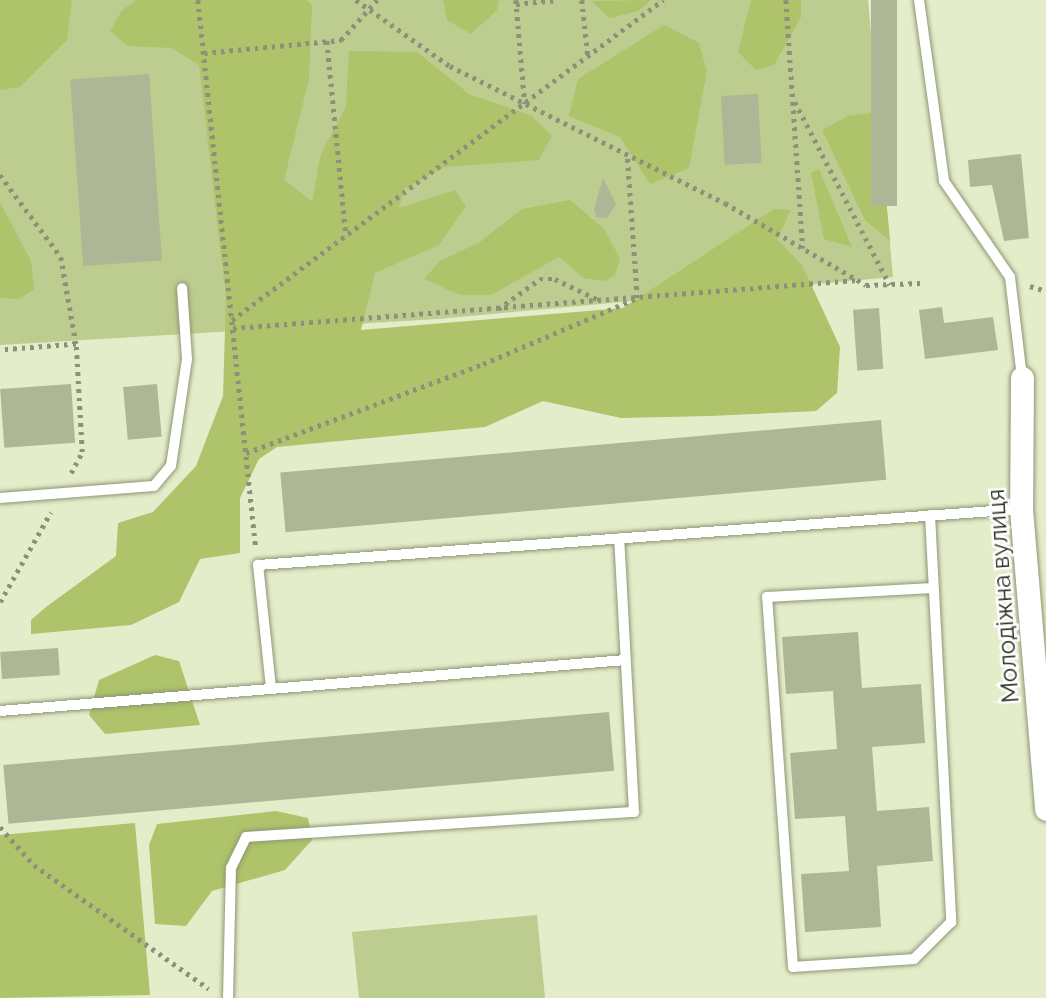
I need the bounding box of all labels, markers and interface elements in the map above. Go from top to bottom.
street label: Молодіжна вулиця [981,488,1025,704]

